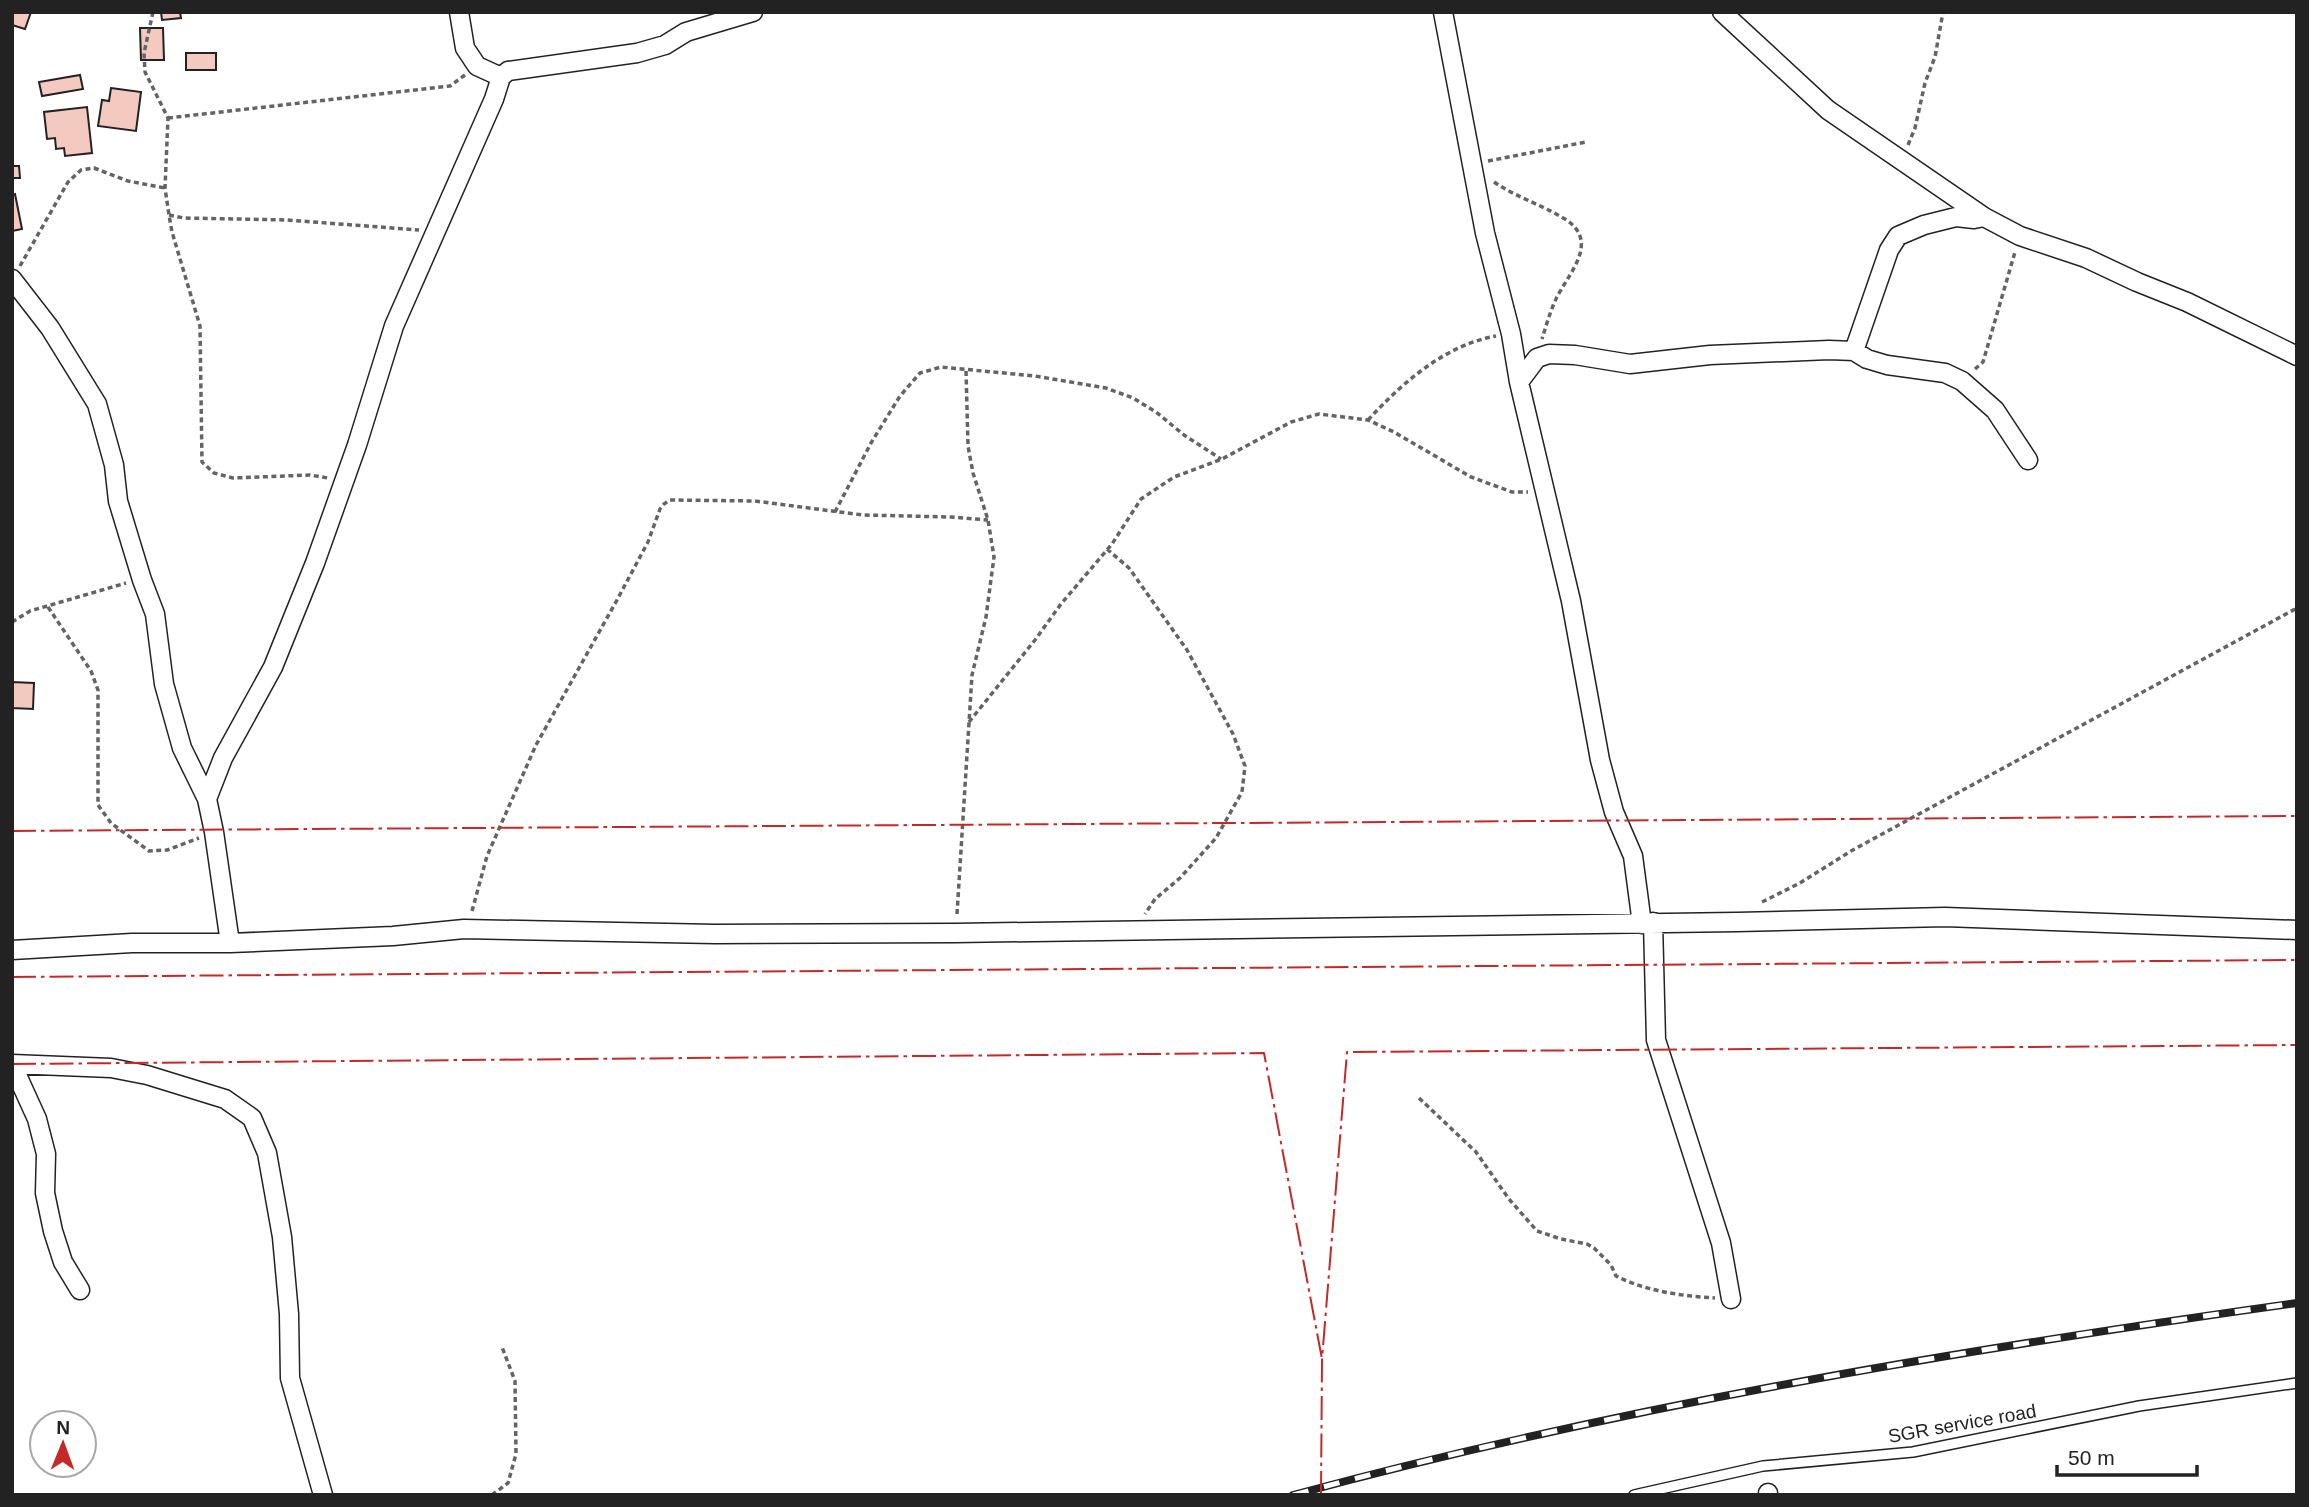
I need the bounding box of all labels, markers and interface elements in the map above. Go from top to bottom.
street label: SGR service road [1886,1400,2038,1447]
north arrow [28,1409,98,1479]
text: N [56,1417,70,1438]
scale bar [2057,1434,2197,1478]
text: 50 m [2068,1446,2115,1469]

